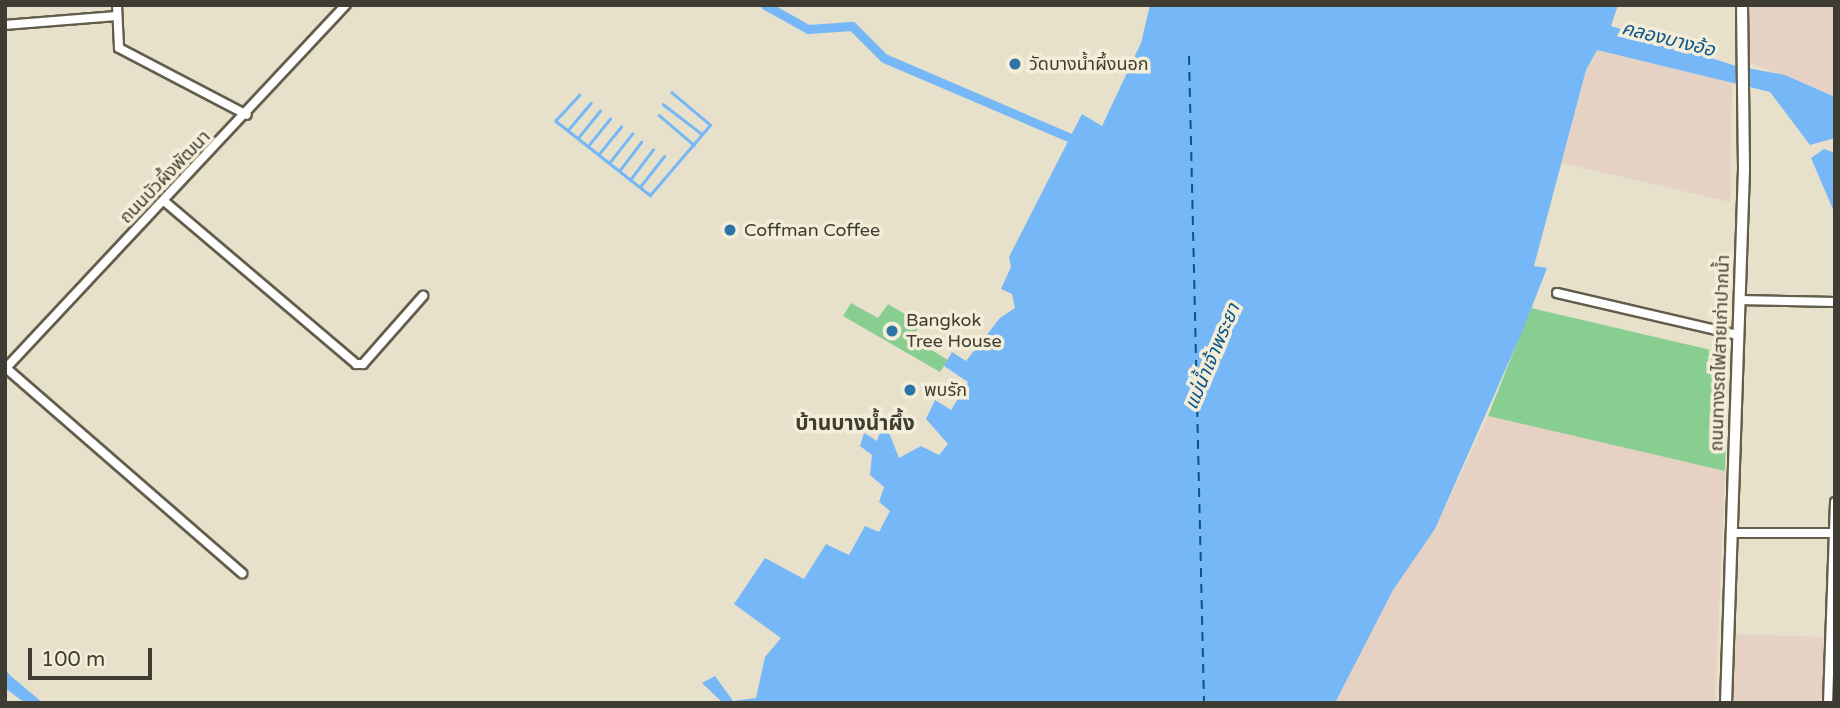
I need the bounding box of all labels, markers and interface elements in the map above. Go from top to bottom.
water label: คลองบางอ้อ [1619,17,1717,63]
place label: วัดบางน้ำผึ้งนอก [1029,53,1149,75]
marker: วัดบางน้ำผึ้งนอก [1007,56,1023,72]
street label: ถนนบัวผึ้งพัฒนา [115,126,215,228]
place label: Coffman Coffee [744,219,880,241]
marker: Coffman Coffee [722,222,738,238]
street label: ถนนทางรถไฟสายเก่าปากน้ำ [1706,254,1734,452]
water label: แม่น้ำเจ้าพระยา [1181,301,1245,413]
place label: Bangkok Tree House [906,310,1002,352]
marker: Bangkok Tree House [884,323,900,339]
place label: พบรัก [924,379,967,401]
marker: พบรัก [902,382,918,398]
district label: บ้านบางน้ำผึ้ง [795,411,915,437]
scale bar [32,634,156,678]
text: 100 m [41,647,105,672]

